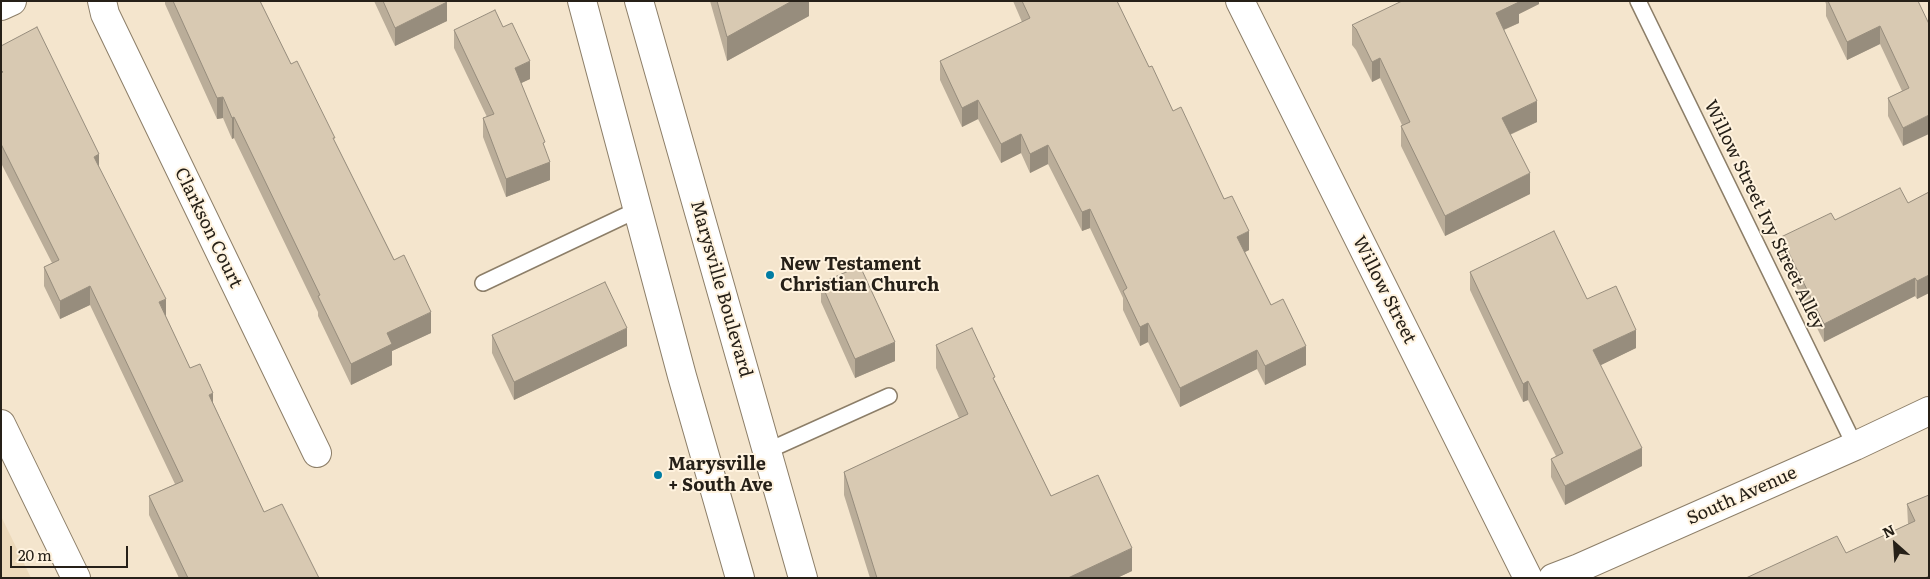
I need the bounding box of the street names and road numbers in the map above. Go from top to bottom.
street label: Willow Street Ivy Street Alley [1699,97,1829,333]
street label: Clarkson Court [170,164,246,292]
street label: Marysville Boulevard [685,198,757,380]
street label: Willow Street [1348,232,1420,348]
street label: South Avenue [1684,462,1800,530]

